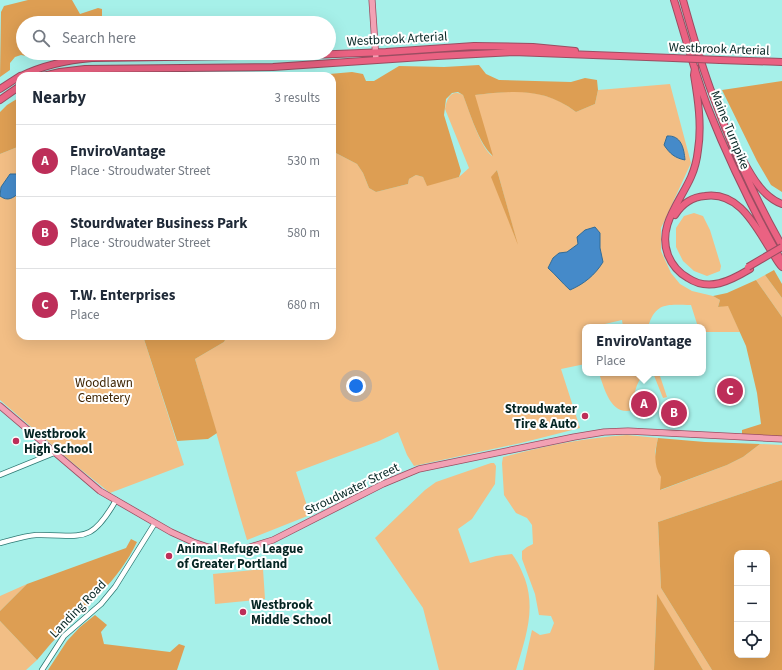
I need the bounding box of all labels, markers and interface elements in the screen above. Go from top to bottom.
search box [16,16,336,60]
icon: search [30,27,52,49]
street label: Westbrook Arterial [346,27,448,51]
text: Search here [62,28,136,49]
street label: Westbrook Arterial [668,38,770,60]
text: Nearby [32,86,86,110]
street label: Maine Turnpike [706,88,754,172]
text: 3 results [275,89,320,107]
text: EnviroVantage [70,141,166,162]
text: A [41,152,49,170]
text: 530 m [287,152,320,170]
text: Place · Stroudwater Street [70,162,210,180]
text: Stourdwater Business Park [70,213,248,234]
text: B [41,224,49,242]
text: 580 m [287,224,320,242]
text: Place · Stroudwater Street [70,234,210,252]
text: T.W. Enterprises [70,285,175,306]
text: C [41,296,49,314]
text: 680 m [287,296,320,314]
text: Place [70,306,99,324]
popup [582,324,706,376]
text: EnviroVantage [596,331,692,352]
text: Place [596,352,625,370]
park label: Woodlawn Cemetery [75,374,133,407]
your location [346,376,366,396]
pin: C [717,376,743,406]
pin: A [631,389,657,419]
pin: B [661,398,687,428]
place label: Stroudwater Tire & Auto [505,400,578,433]
marker: Stroudwater Tire & Auto [580,411,590,421]
place label: Westbrook High School [24,425,92,458]
marker: Westbrook High School [11,436,21,446]
street label: Stroudwater Street [302,458,403,520]
place label: Animal Refuge League of Greater Portland [176,540,303,573]
map controls [734,550,770,658]
button: + [734,550,770,586]
marker: Animal Refuge League of Greater Portland [164,551,174,561]
street label: Landing Road [46,576,110,642]
button: − [734,586,770,622]
place label: Westbrook Middle School [251,596,332,629]
marker: Westbrook Middle School [238,607,248,617]
button: locate [734,622,770,658]

